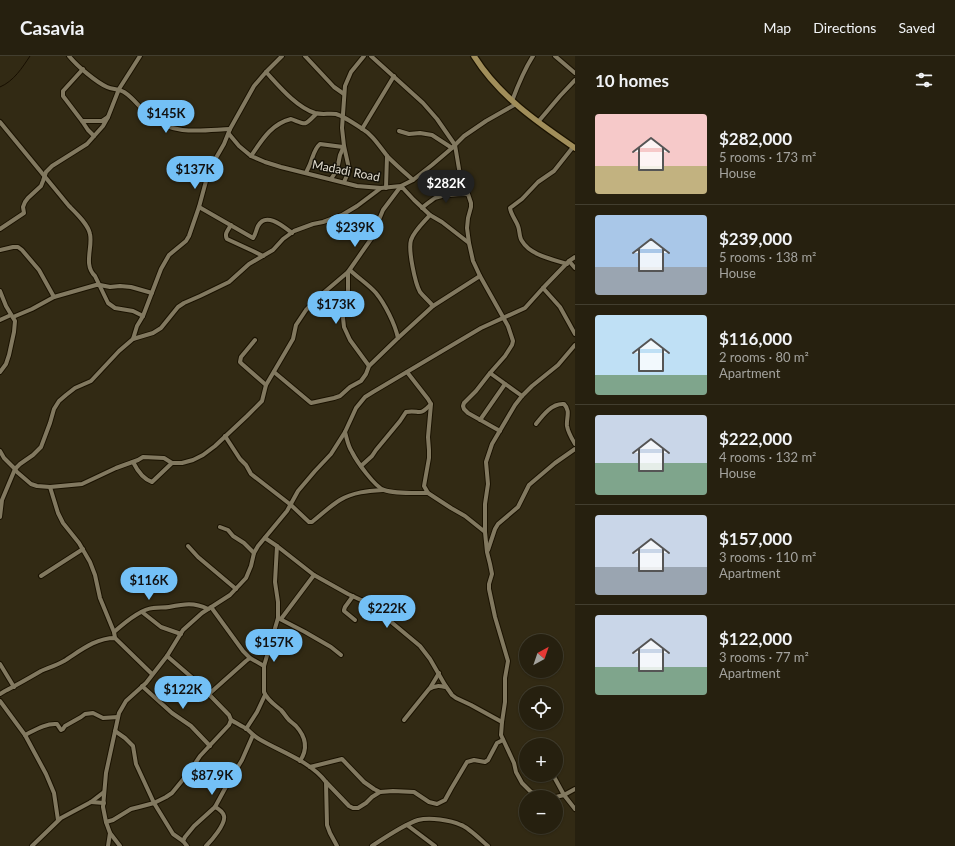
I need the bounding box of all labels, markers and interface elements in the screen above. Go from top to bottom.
text: Casavia [20,16,84,39]
text: Map [764,19,791,36]
text: Directions [813,19,876,36]
text: Saved [898,19,935,36]
icon: filters [913,69,935,91]
text: 10 homes [595,70,669,91]
pin: $145K [138,100,194,134]
text: $145K [146,105,186,121]
text: $282,000 [719,128,792,149]
icon: home [627,130,675,178]
text: 5 rooms · 173 m² [719,149,816,165]
pin: $137K [167,156,223,190]
street label: Madadi Road [311,157,381,184]
text: $137K [175,161,215,177]
text: House [719,165,756,181]
pin: $282K [418,170,474,204]
text: $282K [426,175,466,191]
pin: $239K [327,214,383,248]
text: $239K [335,219,375,235]
text: $239,000 [719,228,792,249]
icon: home [627,231,675,279]
text: 5 rooms · 138 m² [719,249,816,265]
text: House [719,265,756,281]
pin: $173K [308,291,364,325]
text: $173K [316,296,356,312]
text: $116,000 [719,328,792,349]
icon: home [627,331,675,379]
text: 2 rooms · 80 m² [719,349,809,365]
text: Apartment [719,365,780,381]
text: $222,000 [719,428,792,449]
icon: home [627,431,675,479]
text: 4 rooms · 132 m² [719,449,816,465]
text: House [719,465,756,481]
text: $157,000 [719,528,792,549]
icon: home [627,531,675,579]
text: 3 rooms · 110 m² [719,549,816,565]
text: Apartment [719,565,780,581]
pin: $116K [121,567,177,601]
text: $116K [129,572,169,588]
pin: $222K [359,595,415,629]
text: $222K [367,600,407,616]
text: $122,000 [719,628,792,649]
pin: $157K [246,629,302,663]
icon: home [627,631,675,679]
text: $157K [254,634,294,650]
north arrow [519,634,563,678]
map controls [519,634,563,834]
text: 3 rooms · 77 m² [719,649,809,665]
text: Apartment [719,665,780,681]
pin: $122K [155,676,211,710]
text: $122K [163,681,203,697]
button: locate [519,686,563,730]
button: + [519,738,563,782]
pin: $87.9K [179,762,245,796]
text: $87.9K [191,767,233,783]
button: − [519,790,563,834]

